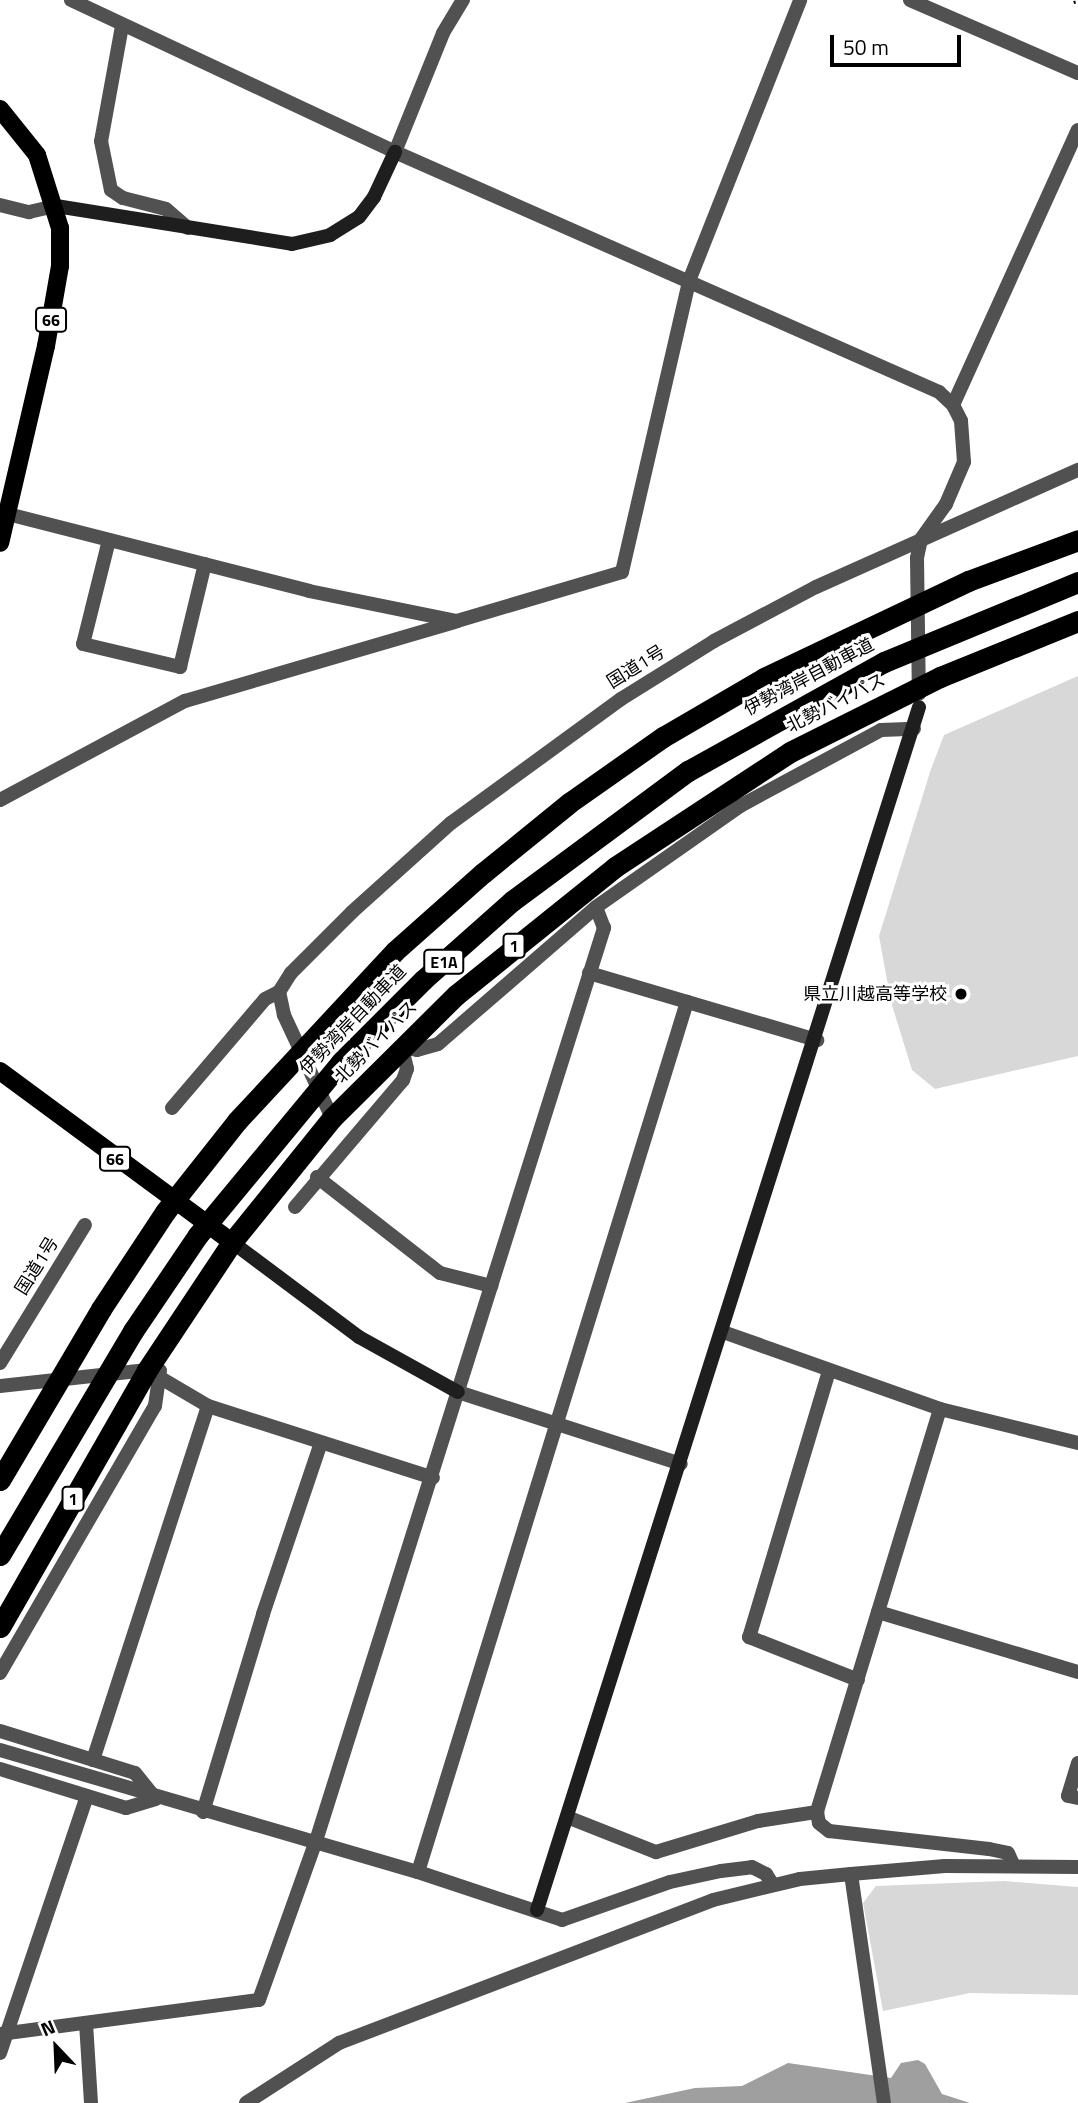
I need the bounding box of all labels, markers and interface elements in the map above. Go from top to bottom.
scale bar [833,21,964,65]
text: 50 m [843,31,889,63]
road number: 66 [34,308,68,332]
street label: 伊勢湾岸自動車道 [740,634,878,720]
street label: 国道1号 [603,641,669,693]
street label: 北勢バイパス [783,669,889,737]
road number: 1 [502,934,526,958]
road number: E1A [423,950,465,974]
street label: 伊勢湾岸自動車道 [295,961,411,1079]
place label: 県立川越高等学校 [803,983,947,1005]
marker: 県立川越高等学校 [953,986,969,1002]
street label: 北勢バイパス [330,996,422,1088]
road number: 66 [97,1147,132,1172]
street label: 国道1号 [11,1233,63,1299]
road number: 1 [61,1486,85,1512]
text: N [36,2011,59,2043]
north arrow [21,2012,91,2082]

